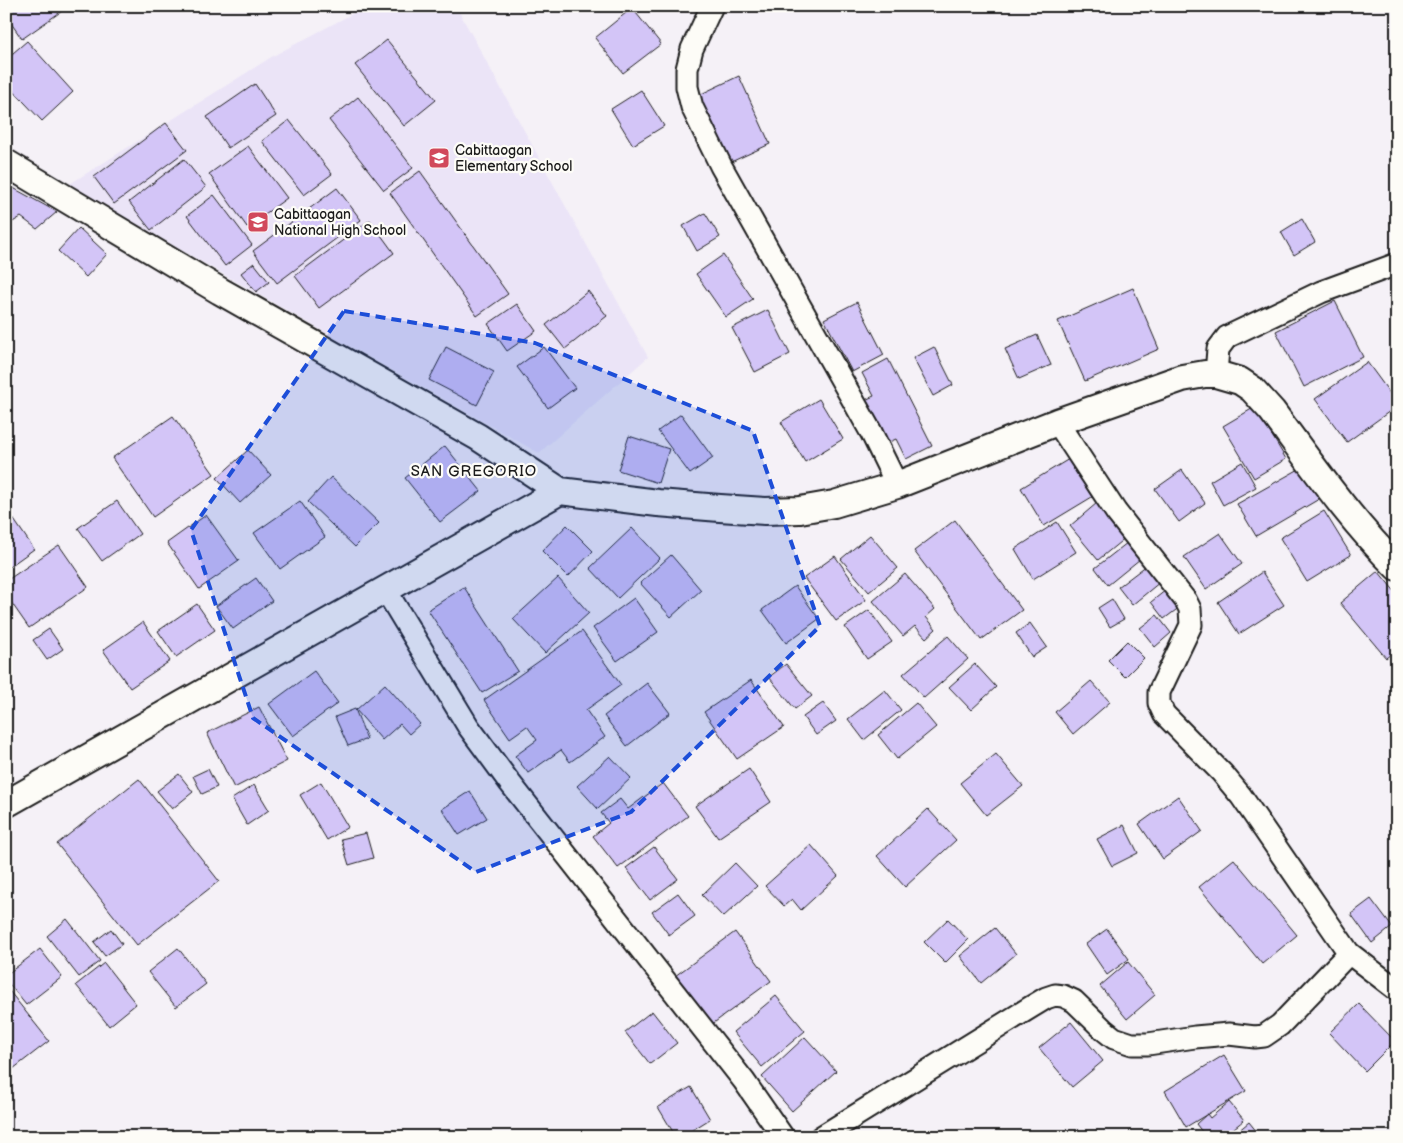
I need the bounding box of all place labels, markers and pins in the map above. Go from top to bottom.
place label: Cabittaogan Elementary School [455,142,573,175]
school or university icon: Cabittaogan Elementary School [427,146,451,170]
place label: Cabittaogan National High School [274,206,406,239]
school or university icon: Cabittaogan National High School [246,210,270,234]

